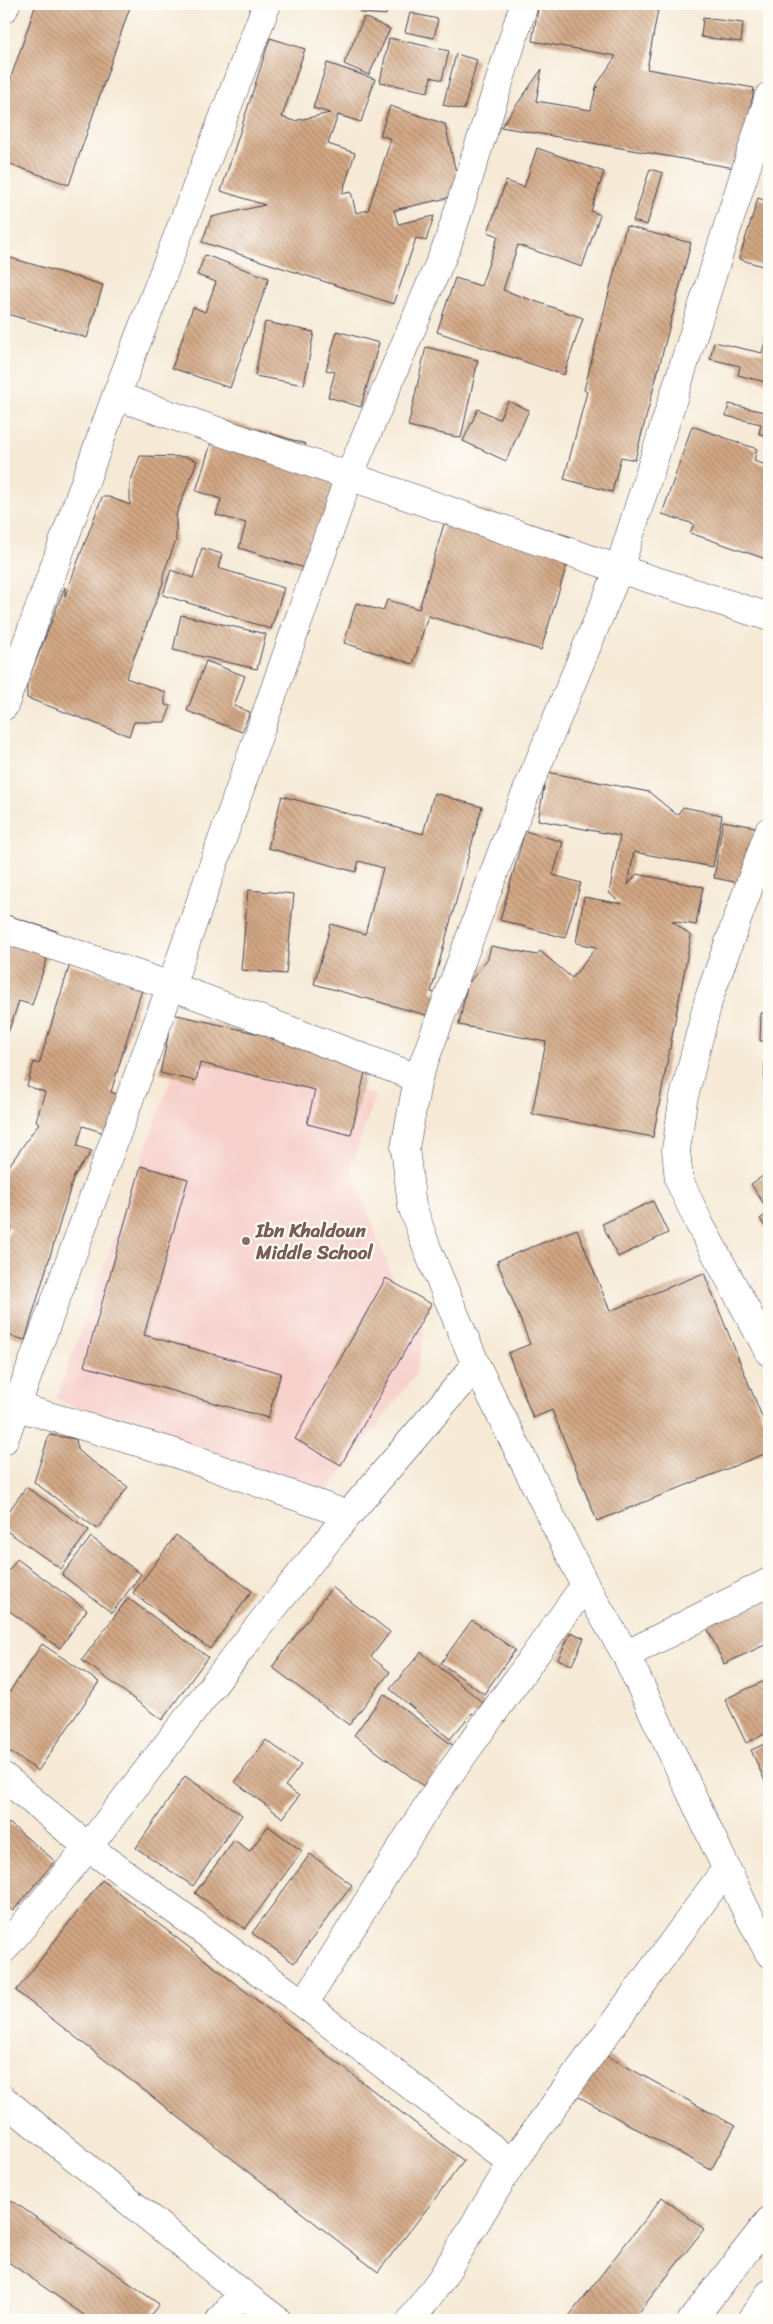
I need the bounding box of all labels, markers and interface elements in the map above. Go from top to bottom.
place label: Ibn Khaldoun Middle School [255,1214,373,1269]
marker: Ibn Khaldoun Middle School [240,1235,252,1247]

